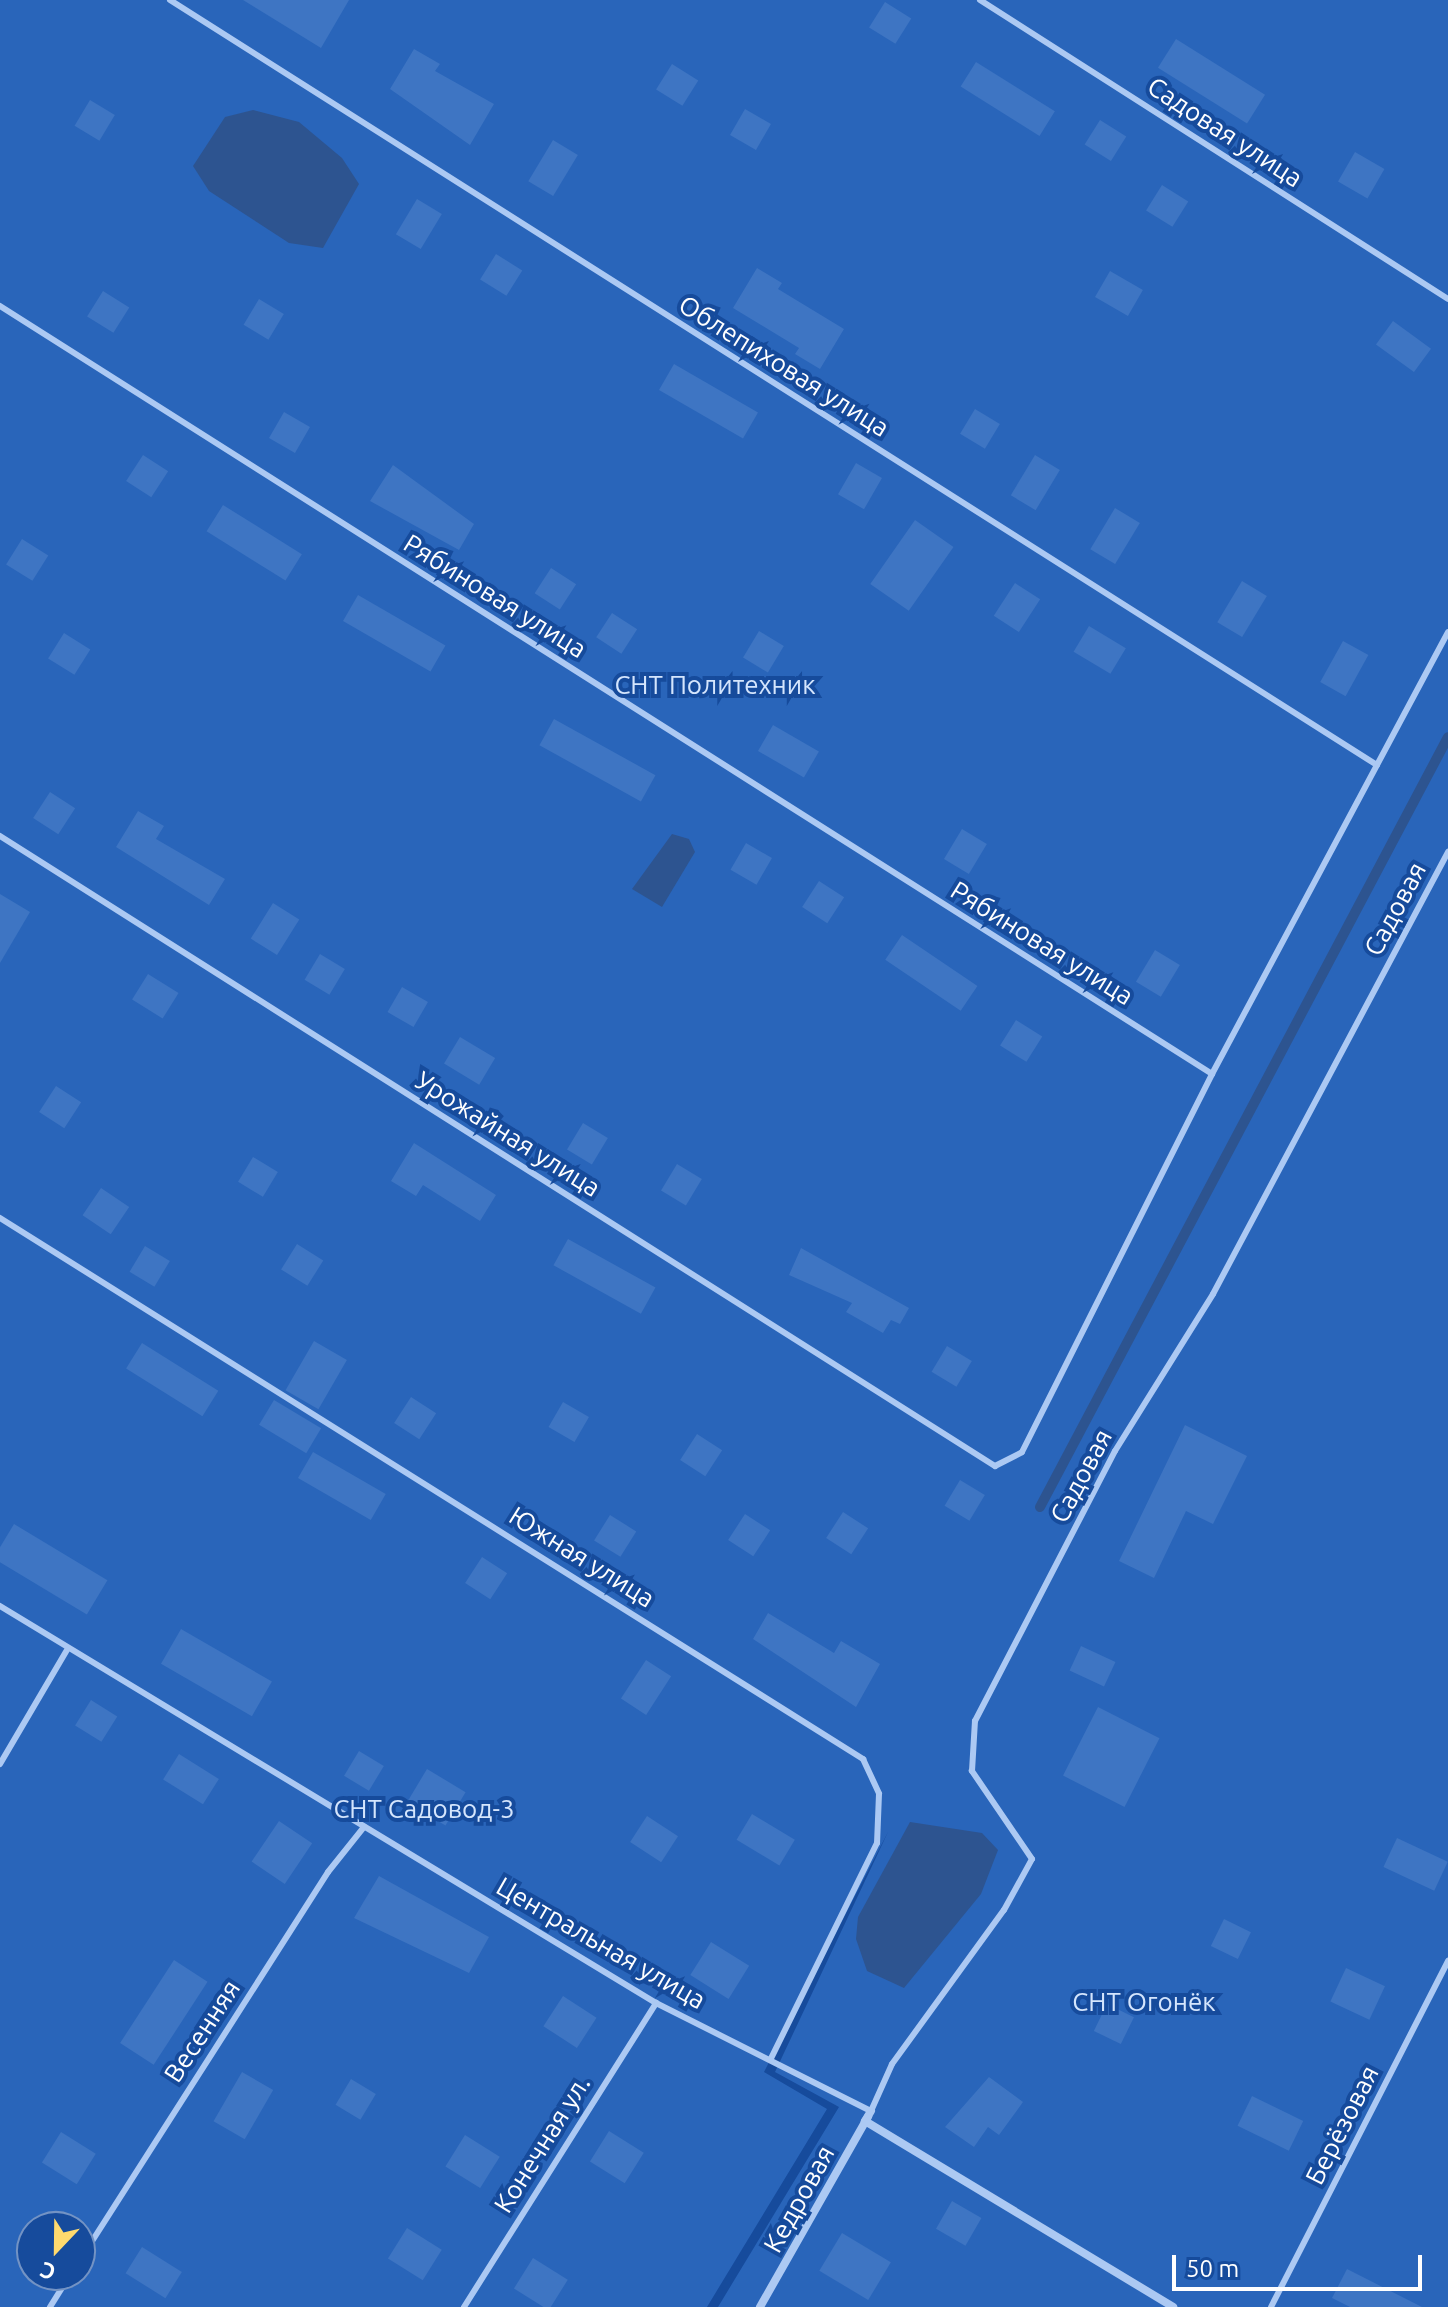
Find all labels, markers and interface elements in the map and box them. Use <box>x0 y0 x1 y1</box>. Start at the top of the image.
street label: Садовая улица <box>1142 70 1308 194</box>
street label: Облепиховая улица <box>673 289 895 443</box>
street label: Рябиновая улица <box>398 527 592 665</box>
park label: СНТ Политехник <box>614 669 816 701</box>
street label: Садовая <box>1357 857 1433 961</box>
street label: Рябиновая улица <box>945 874 1139 1012</box>
street label: Урожайная улица <box>410 1065 606 1203</box>
street label: Садовая <box>1043 1424 1119 1528</box>
street label: Южная улица <box>504 1500 660 1614</box>
park label: СНТ Садовод-3 <box>333 1793 515 1825</box>
street label: Центральная улица <box>491 1870 711 2016</box>
street label: Весенняя <box>157 1974 247 2088</box>
park label: СНТ Огонёк <box>1072 1986 1216 2018</box>
street label: Берёзовая <box>1299 2060 1385 2190</box>
street label: Конечная ул. <box>487 2070 597 2218</box>
street label: Кедровая <box>757 2140 841 2258</box>
north arrow <box>16 2211 96 2291</box>
scale bar <box>1176 2239 1426 2289</box>
text: 50 m <box>1186 2255 1239 2282</box>
text: С <box>36 2258 59 2286</box>

